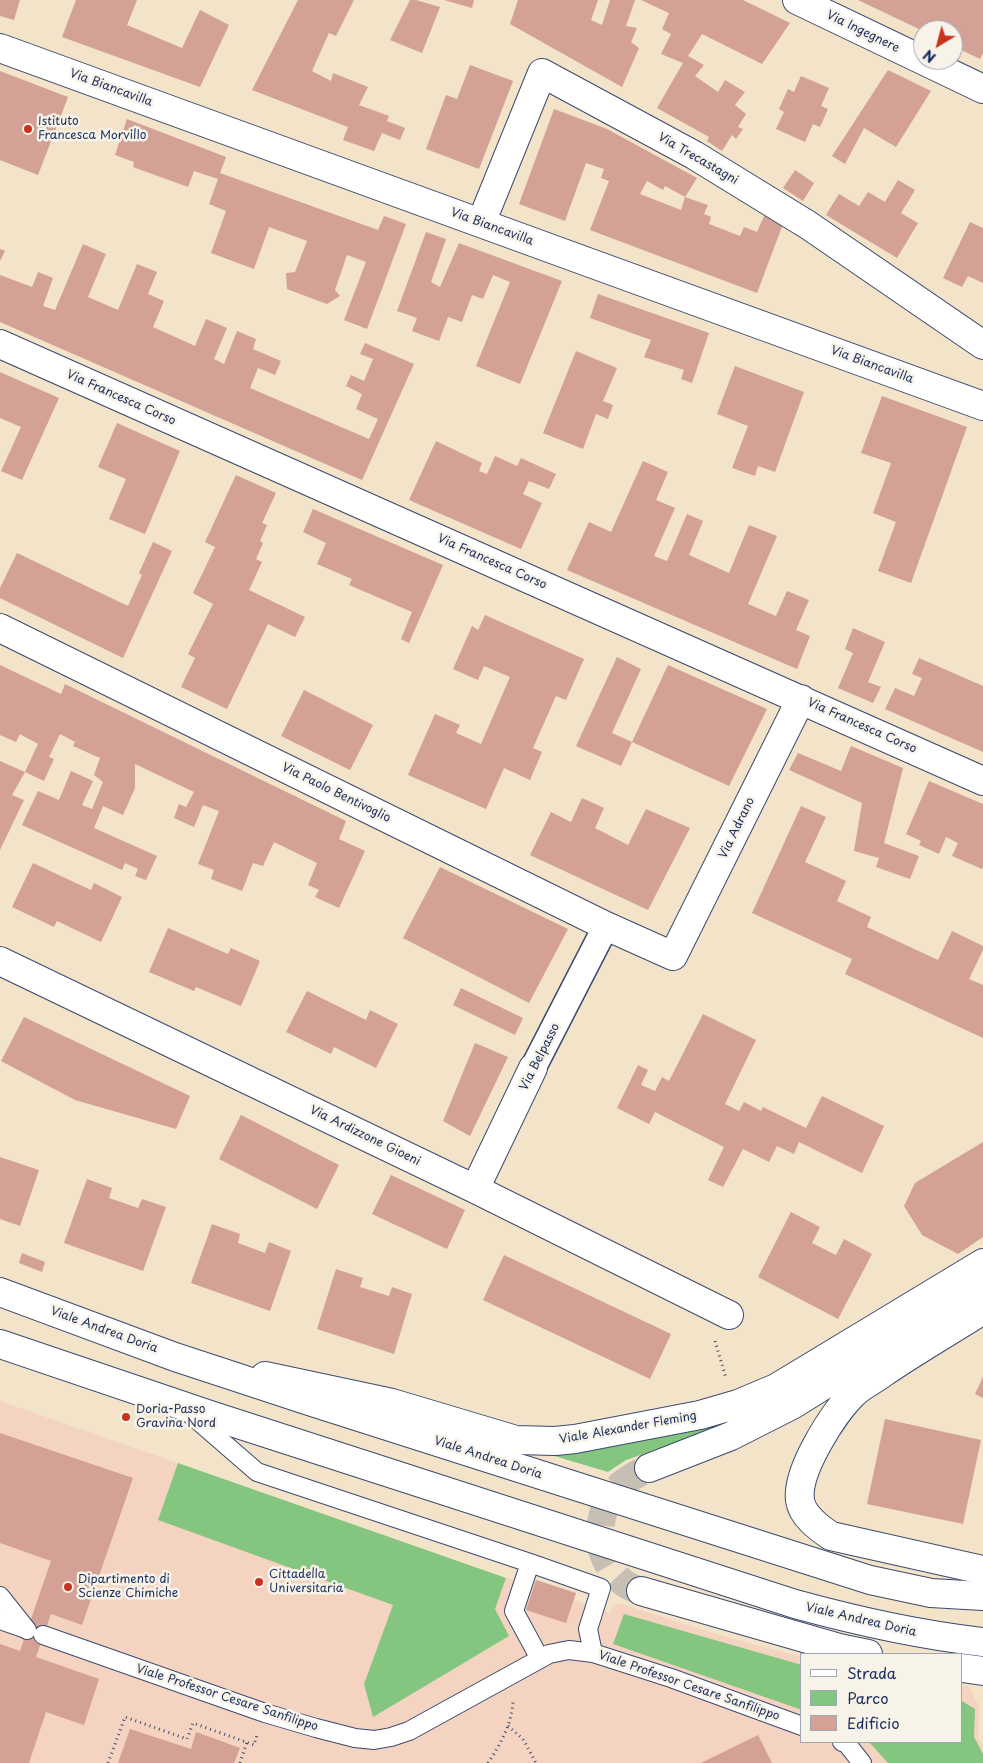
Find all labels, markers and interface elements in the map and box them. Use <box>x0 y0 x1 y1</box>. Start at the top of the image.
street label: Via Ingegnere <box>824 8 902 56</box>
north arrow <box>913 20 963 70</box>
text: N <box>919 45 940 68</box>
street label: Via Biancavilla <box>68 66 154 110</box>
place label: Istituto Francesca Morvillo <box>38 115 146 143</box>
marker: Istituto Francesca Morvillo <box>22 123 34 135</box>
street label: Via Trecastagni <box>655 130 741 188</box>
street label: Via Biancavilla <box>449 205 535 249</box>
street label: Via Biancavilla <box>829 343 915 387</box>
street label: Via Francesca Corso <box>64 367 178 429</box>
street label: Via Francesca Corso <box>435 531 549 593</box>
street label: Via Francesca Corso <box>805 695 919 757</box>
street label: Via Paolo Bentivoglio <box>279 760 393 826</box>
street label: Via Adrano <box>716 795 758 861</box>
street label: Via Belpasso <box>517 1021 563 1093</box>
street label: Via Ardizzone Gioeni <box>307 1103 423 1169</box>
street label: Viale Andrea Doria <box>48 1304 160 1356</box>
place label: Doria-Passo Gravina Nord <box>136 1403 216 1431</box>
street label: Viale Alexander Fleming <box>558 1409 698 1447</box>
marker: Doria-Passo Gravina Nord <box>120 1411 132 1423</box>
street label: Viale Andrea Doria <box>432 1434 544 1482</box>
place label: Cittadella Universitaria <box>269 1568 343 1596</box>
place label: Dipartimento di Scienze Chimiche <box>78 1573 178 1601</box>
marker: Cittadella Universitaria <box>253 1576 265 1588</box>
marker: Dipartimento di Scienze Chimiche <box>62 1581 74 1593</box>
street label: Viale Andrea Doria <box>804 1600 918 1640</box>
street label: Viale Professor Cesare Sanfilippo <box>596 1648 782 1724</box>
legend <box>800 1653 963 1743</box>
text: Strada <box>847 1661 896 1684</box>
street label: Viale Professor Cesare Sanfilippo <box>134 1662 320 1734</box>
text: Parco <box>847 1686 889 1709</box>
text: Edificio <box>847 1711 900 1734</box>

